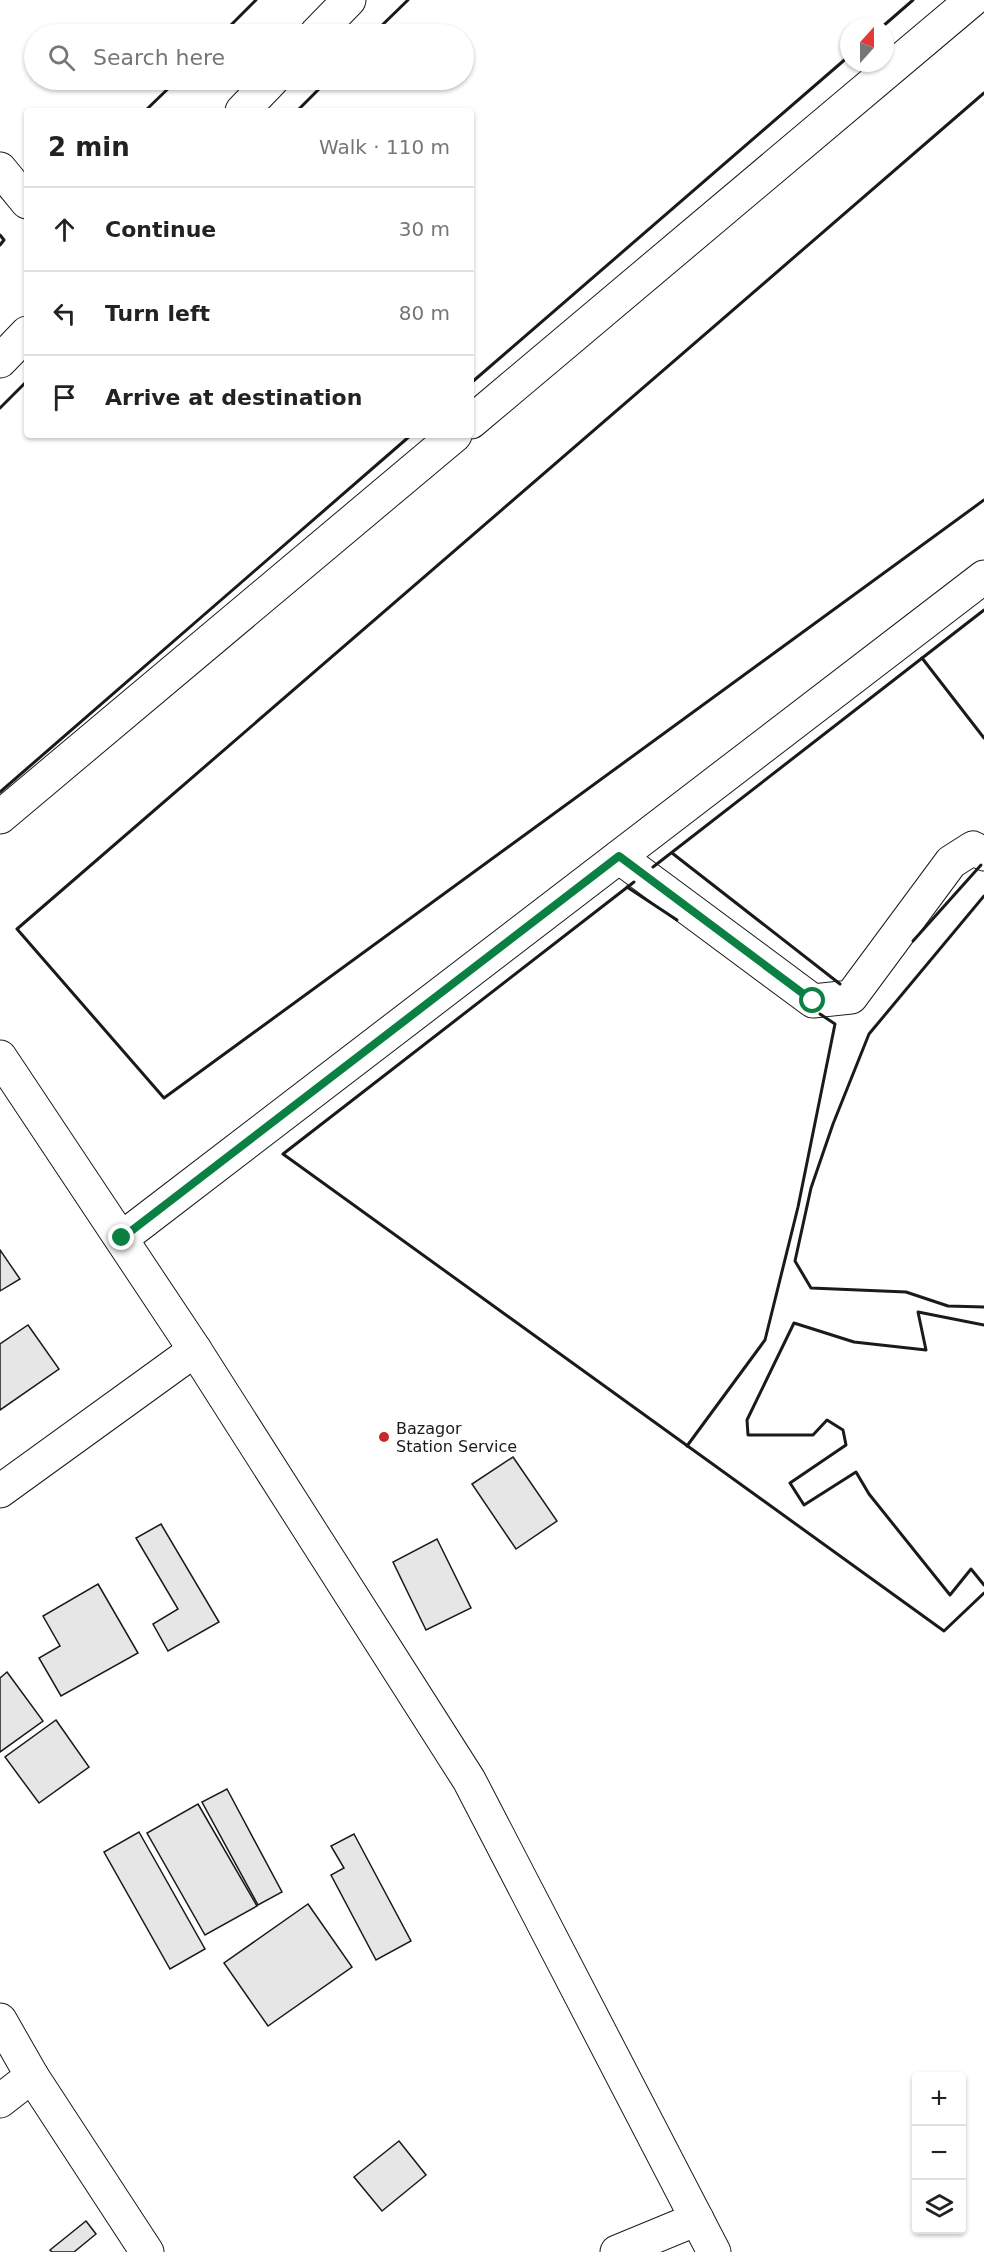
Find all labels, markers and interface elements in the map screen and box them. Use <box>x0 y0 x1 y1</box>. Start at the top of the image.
north arrow <box>840 18 894 72</box>
search box <box>24 24 474 90</box>
icon: search <box>45 41 78 74</box>
text: Search here <box>93 45 225 70</box>
text: 2 min <box>48 132 130 162</box>
text: Walk · 110 m <box>319 135 450 159</box>
icon: ahead <box>48 213 81 246</box>
text: Continue <box>105 217 216 242</box>
text: 30 m <box>399 217 450 241</box>
icon: left <box>48 297 81 330</box>
text: Turn left <box>105 301 210 326</box>
text: 80 m <box>399 301 450 325</box>
icon: arrive <box>48 381 81 414</box>
text: Arrive at destination <box>105 385 362 410</box>
route start <box>799 987 825 1013</box>
route end <box>108 1224 134 1250</box>
place label: Bazagor Station Service <box>396 1419 517 1456</box>
marker: Bazagor Station Service <box>377 1430 391 1444</box>
map controls <box>912 2072 966 2234</box>
button: + <box>912 2072 966 2126</box>
button: − <box>912 2126 966 2180</box>
button: layers <box>912 2180 966 2234</box>

